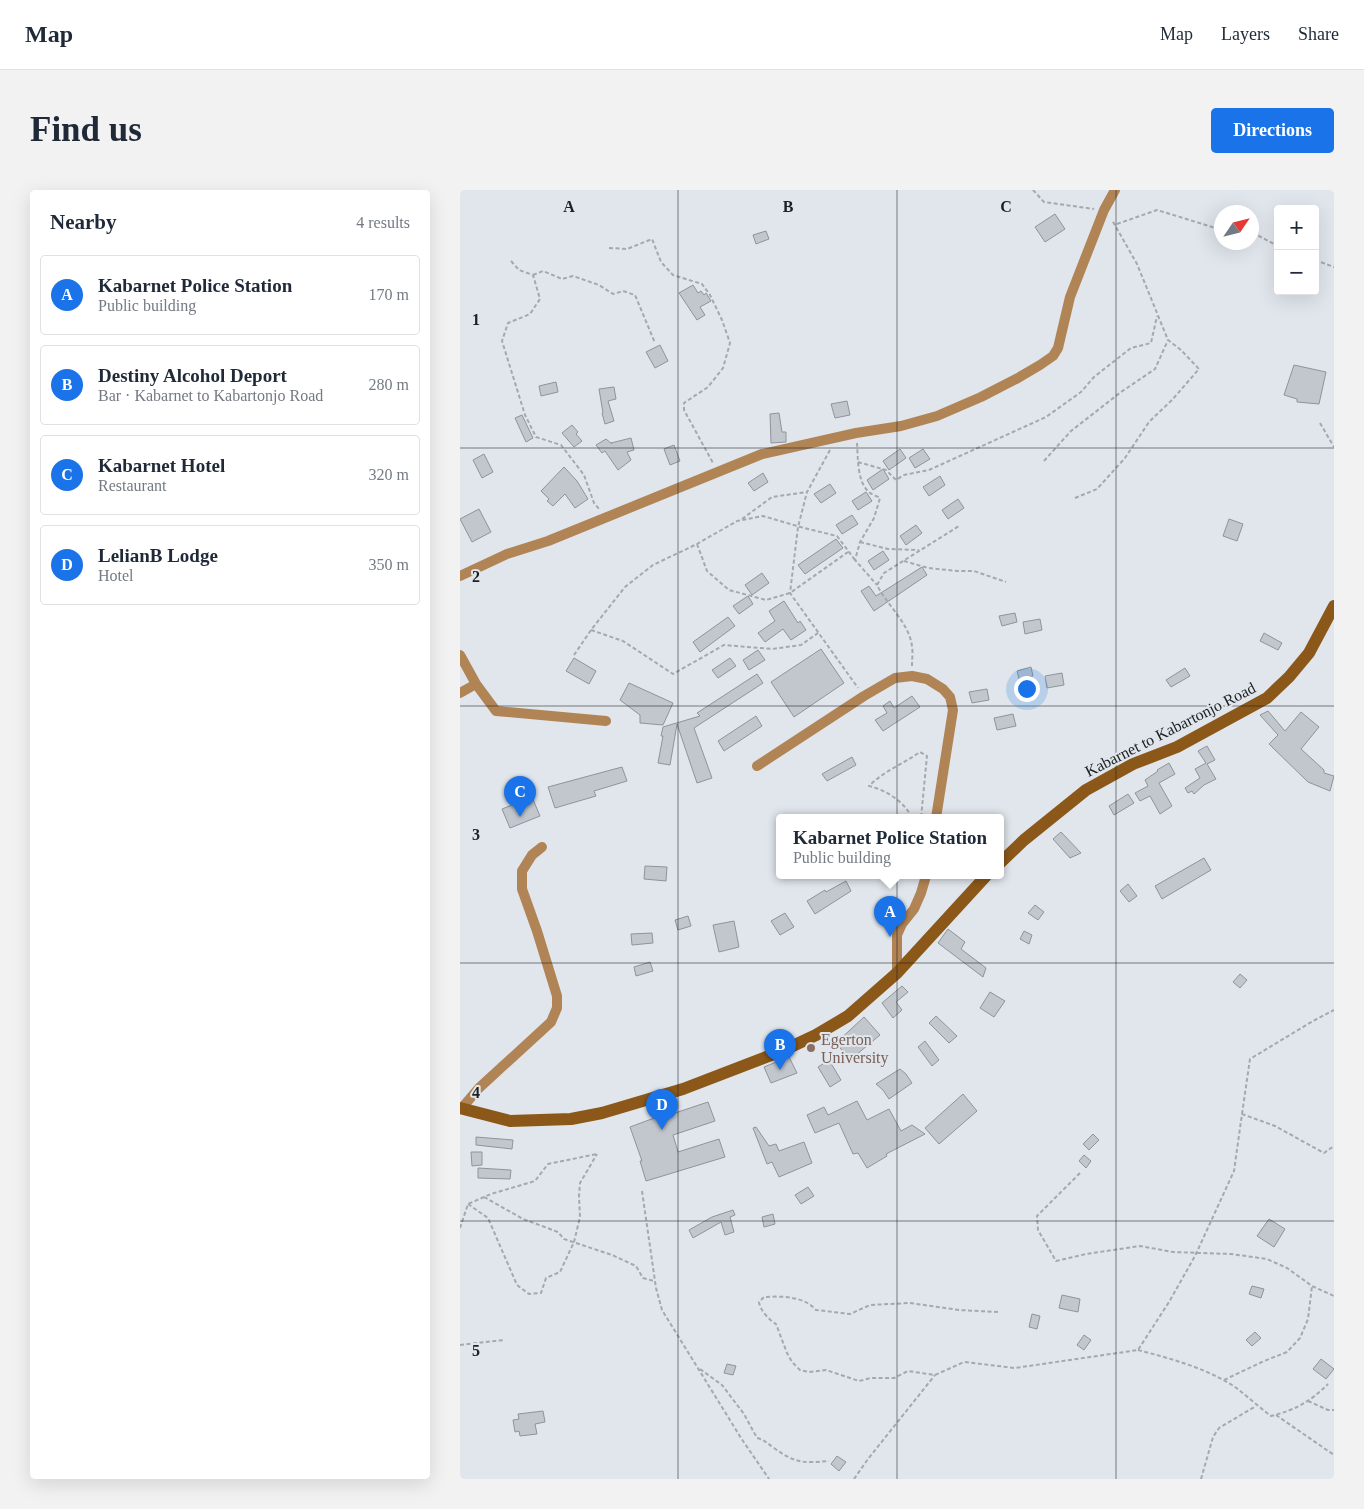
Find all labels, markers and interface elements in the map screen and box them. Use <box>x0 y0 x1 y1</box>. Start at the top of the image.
text: Map <box>25 21 73 47</box>
text: Map <box>1160 24 1193 44</box>
text: Layers <box>1221 24 1270 44</box>
text: Share <box>1298 24 1339 44</box>
button: Directions <box>1211 108 1334 153</box>
text: Find us <box>30 110 142 149</box>
text: A <box>563 198 575 215</box>
text: B <box>783 198 794 215</box>
text: C <box>1000 198 1012 215</box>
north arrow <box>1214 205 1259 250</box>
map controls <box>1274 205 1319 295</box>
button: + <box>1274 205 1319 250</box>
text: Nearby <box>50 210 117 234</box>
text: 4 results <box>356 214 410 231</box>
button: − <box>1274 250 1319 295</box>
text: Kabarnet Police Station <box>98 275 292 296</box>
text: A <box>61 286 73 303</box>
text: 170 m <box>369 286 409 303</box>
text: Public building <box>98 297 196 314</box>
text: 1 <box>472 311 480 328</box>
text: Destiny Alcohol Deport <box>98 365 287 386</box>
text: B <box>62 376 72 393</box>
text: 280 m <box>369 376 409 393</box>
text: Bar · Kabarnet to Kabartonjo Road <box>98 387 323 404</box>
text: Kabarnet Hotel <box>98 455 225 476</box>
text: C <box>61 466 73 483</box>
text: 320 m <box>369 466 409 483</box>
text: Restaurant <box>98 477 166 494</box>
text: LelianB Lodge <box>98 545 218 566</box>
text: D <box>61 556 73 573</box>
text: 350 m <box>369 556 409 573</box>
text: Hotel <box>98 567 134 584</box>
text: 2 <box>472 568 480 585</box>
your location <box>1014 676 1040 702</box>
street label: Kabarnet to Kabartonjo Road <box>1082 679 1259 781</box>
pin: C <box>504 776 536 817</box>
popup <box>776 814 1004 879</box>
text: 3 <box>472 826 480 843</box>
text: Kabarnet Police Station <box>793 827 987 848</box>
text: Public building <box>793 849 891 866</box>
pin: A <box>874 896 906 937</box>
pin: B <box>764 1029 796 1070</box>
place label: Egerton University <box>821 1031 889 1067</box>
marker: Egerton University <box>805 1042 817 1054</box>
text: 4 <box>472 1084 480 1101</box>
pin: D <box>646 1089 678 1130</box>
text: 5 <box>472 1342 480 1359</box>

